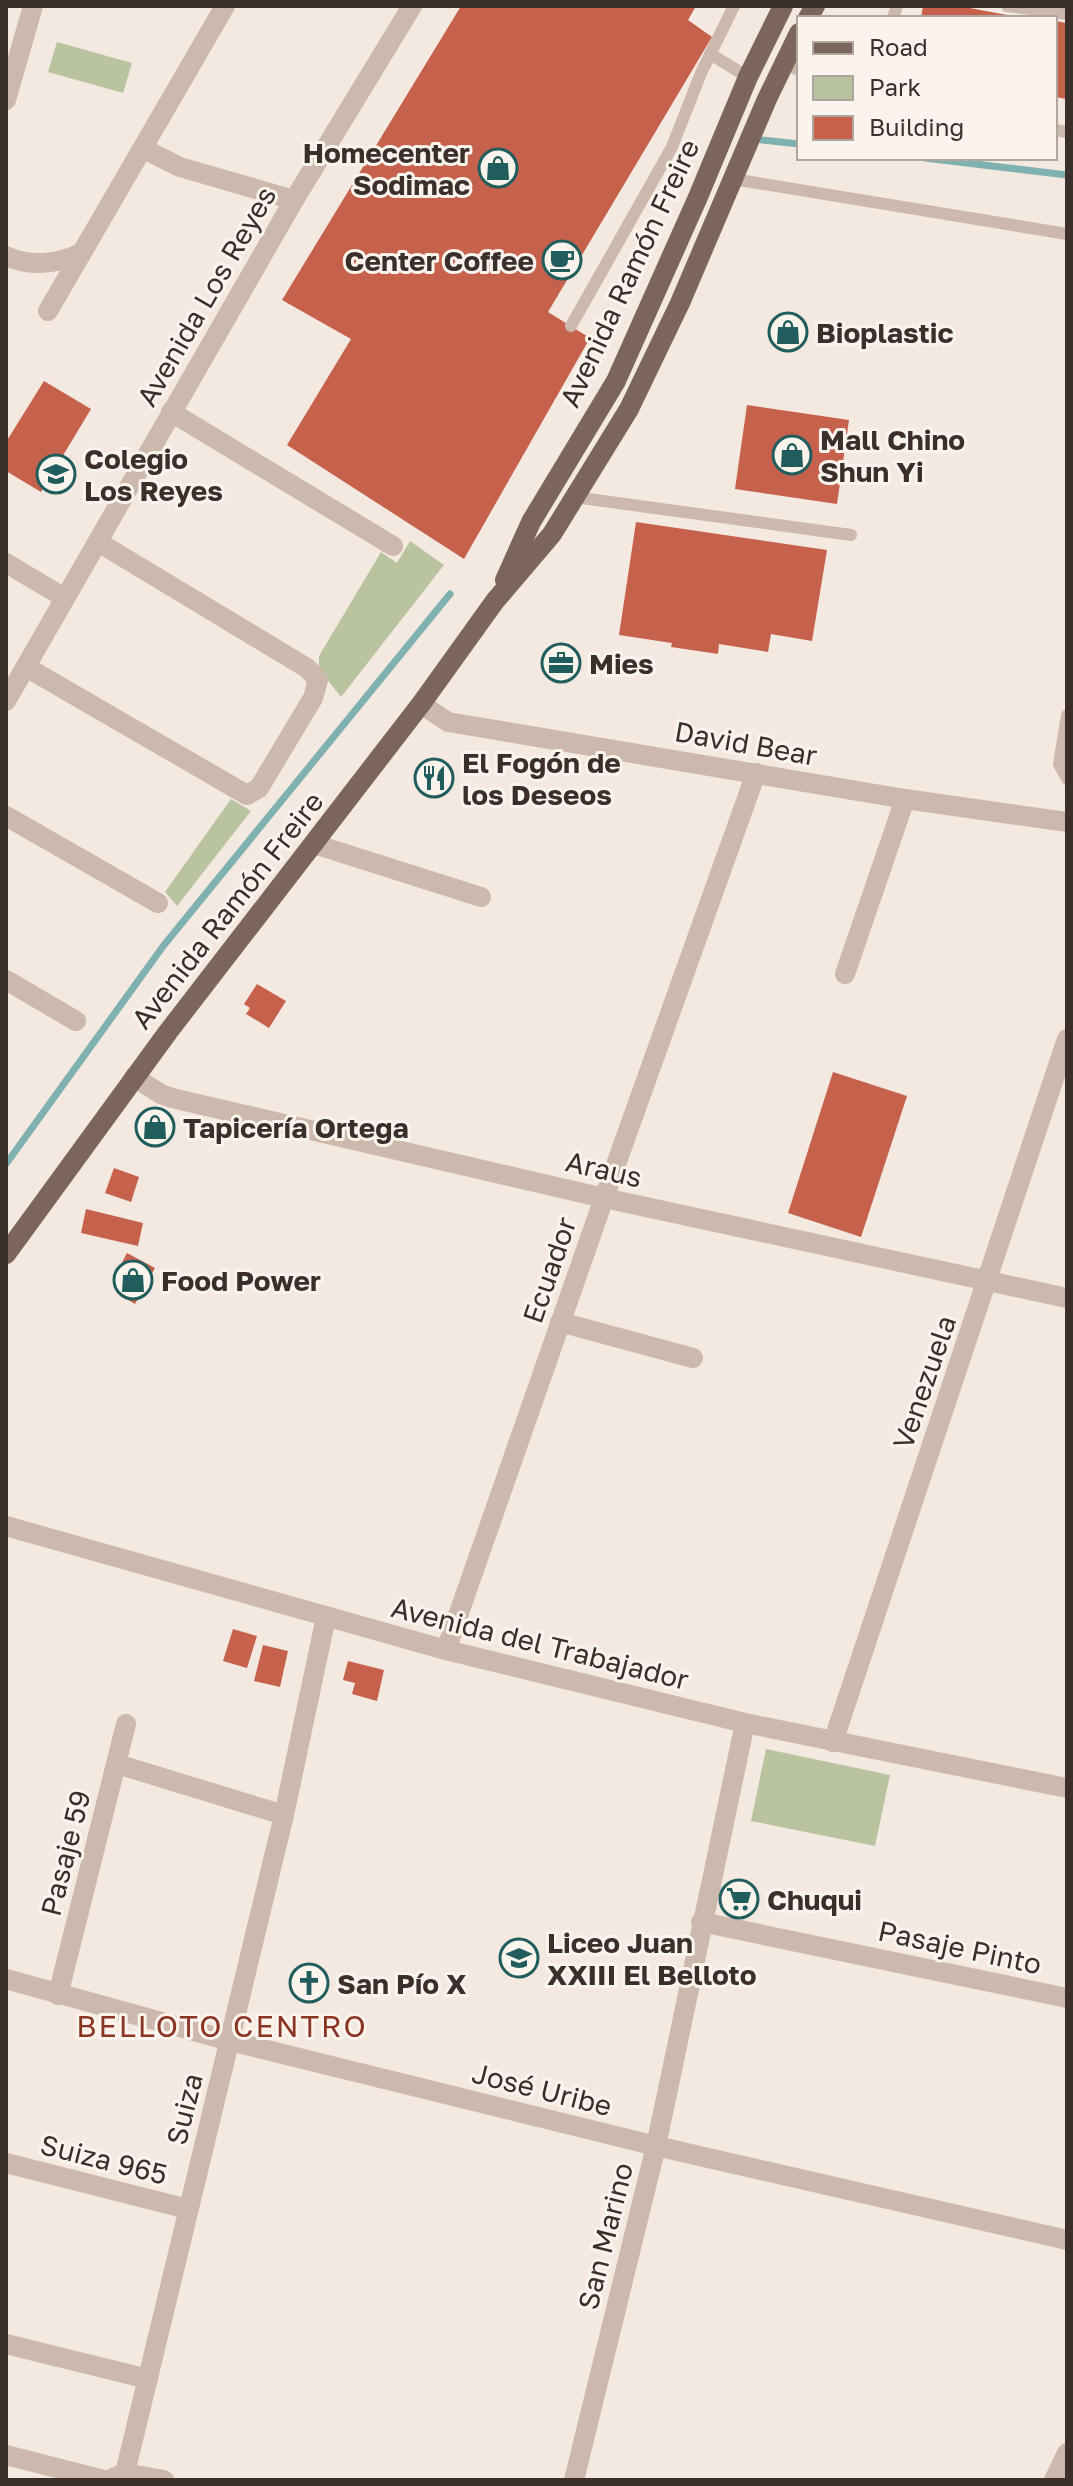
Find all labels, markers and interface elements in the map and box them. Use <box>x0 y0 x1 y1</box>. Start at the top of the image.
legend <box>797 16 1057 160</box>
text: Road <box>869 32 928 61</box>
text: Park <box>869 72 921 101</box>
text: Building <box>869 112 964 141</box>
street label: Avenida Ramón Freire <box>552 134 706 412</box>
place label: Homecenter Sodimac <box>303 136 470 201</box>
shop icon: Homecenter Sodimac <box>477 147 519 189</box>
street label: Avenida Los Reyes <box>130 180 282 412</box>
cafe icon: Center Coffee <box>541 239 583 281</box>
place label: Center Coffee <box>345 244 534 277</box>
shop icon: Bioplastic <box>767 311 809 353</box>
place label: Bioplastic <box>816 316 954 349</box>
place label: Mall Chino Shun Yi <box>820 423 965 488</box>
shop icon: Mall Chino Shun Yi <box>771 434 813 476</box>
place label: Colegio Los Reyes <box>84 442 223 507</box>
school or university icon: Colegio Los Reyes <box>35 453 77 495</box>
office icon: Mies <box>540 642 582 684</box>
place label: Mies <box>589 647 654 680</box>
street label: David Bear <box>672 714 820 772</box>
place label: El Fogón de los Deseos <box>462 746 621 811</box>
restaurant icon: El Fogón de los Deseos <box>413 757 455 799</box>
street label: Avenida Ramón Freire <box>124 785 330 1035</box>
shop icon: Tapicería Ortega <box>134 1106 176 1148</box>
place label: Tapicería Ortega <box>183 1111 409 1144</box>
street label: Araus <box>563 1144 645 1194</box>
street label: Ecuador <box>516 1213 582 1327</box>
shop icon: Food Power <box>112 1259 154 1301</box>
place label: Food Power <box>161 1264 321 1297</box>
street label: Venezuela <box>886 1311 962 1453</box>
street label: Avenida del Trabajador <box>388 1590 692 1696</box>
street label: Pasaje 59 <box>33 1787 97 1919</box>
supermarket icon: Chuqui <box>718 1878 760 1920</box>
place label: Chuqui <box>767 1883 862 1916</box>
street label: Pasaje Pinto <box>875 1914 1045 1980</box>
place label: Liceo Juan XXIII El Belloto <box>547 1926 757 1991</box>
school or university icon: Liceo Juan XXIII El Belloto <box>498 1937 540 1979</box>
church icon: San Pío X <box>288 1962 330 2004</box>
place label: San Pío X <box>337 1967 466 2000</box>
district label: BELLOTO CENTRO <box>76 2008 368 2044</box>
street label: José Uribe <box>469 2056 615 2122</box>
street label: Suiza <box>159 2070 209 2148</box>
street label: Suiza 965 <box>37 2127 171 2191</box>
street label: San Marino <box>571 2159 639 2313</box>

